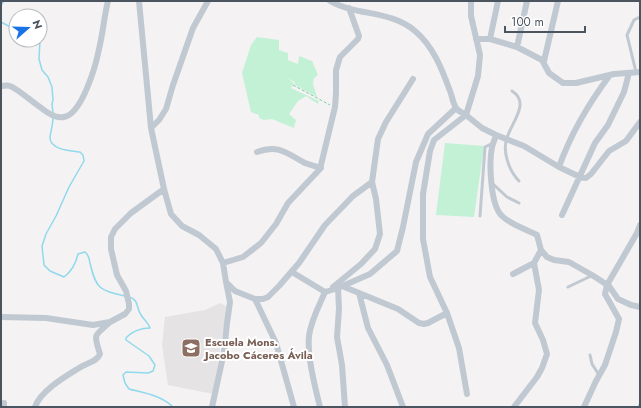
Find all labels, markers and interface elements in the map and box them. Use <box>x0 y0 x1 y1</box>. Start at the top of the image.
north arrow <box>8 8 48 48</box>
scale bar <box>505 8 585 34</box>
text: 100 m <box>511 13 544 31</box>
text: N <box>28 18 46 31</box>
place label: Escuela Mons. Jacobo Cáceres Ávila <box>203 334 313 363</box>
school or university icon: Escuela Mons. Jacobo Cáceres Ávila <box>180 337 202 359</box>

